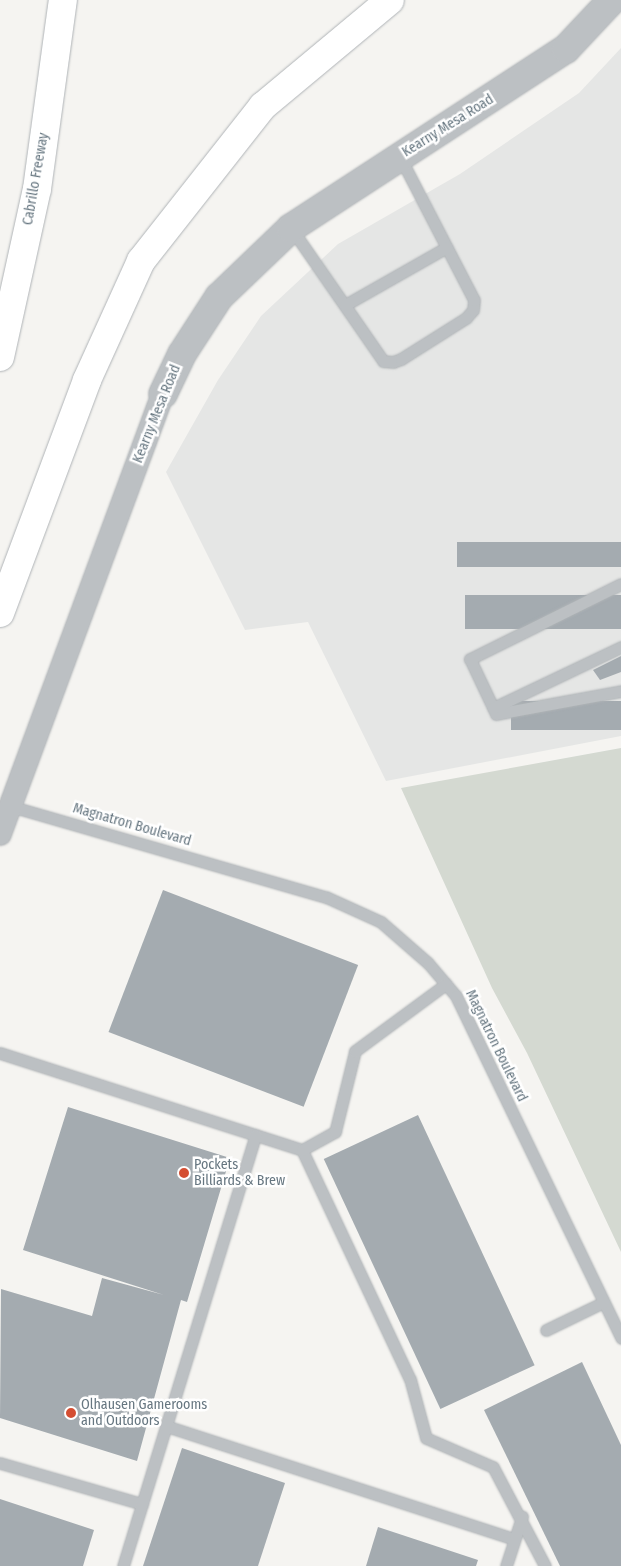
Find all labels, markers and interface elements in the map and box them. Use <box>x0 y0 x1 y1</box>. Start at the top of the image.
street label: Kearny Mesa Road <box>399 91 497 161</box>
street label: Cabrillo Freeway <box>20 131 52 227</box>
street label: Kearny Mesa Road <box>130 362 184 466</box>
street label: Magnatron Boulevard <box>71 800 193 850</box>
street label: Magnatron Boulevard <box>462 987 530 1105</box>
place label: Pockets Billiards & Brew <box>194 1157 285 1190</box>
marker: Pockets Billiards & Brew <box>178 1167 190 1179</box>
place label: Olhausen Gamerooms and Outdoors <box>81 1397 207 1430</box>
marker: Olhausen Gamerooms and Outdoors <box>65 1407 77 1419</box>

